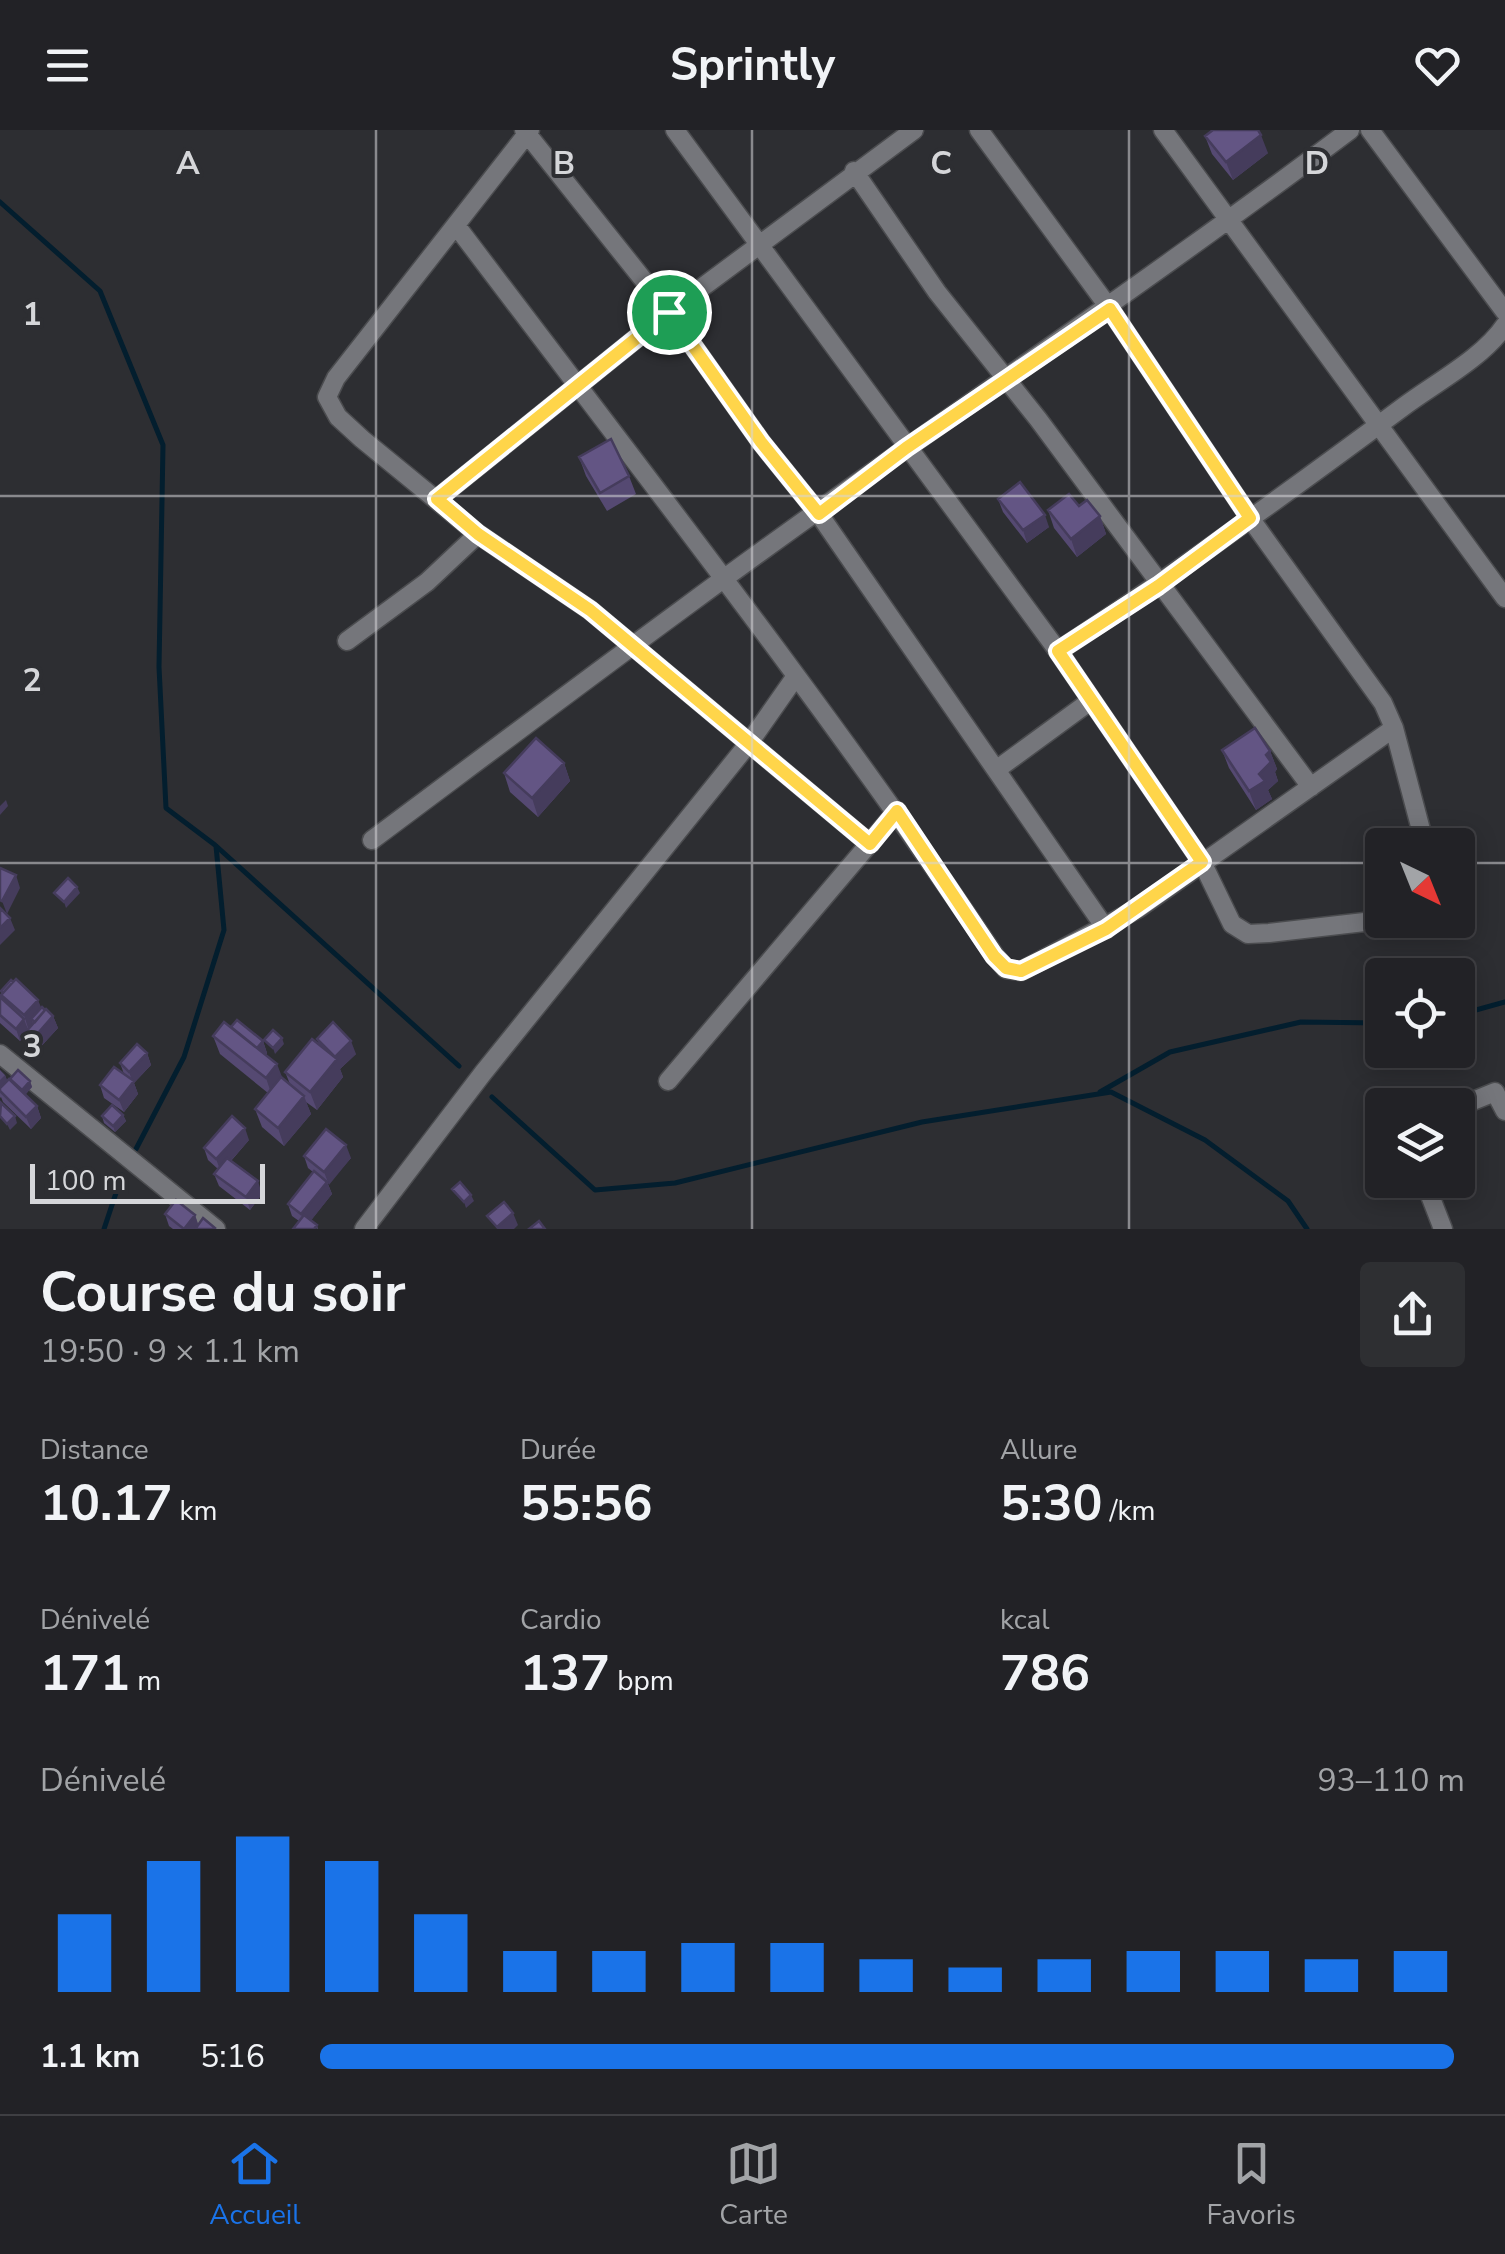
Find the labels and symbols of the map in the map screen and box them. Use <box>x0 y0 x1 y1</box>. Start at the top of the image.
text: A <box>176 142 200 185</box>
text: B <box>553 142 575 185</box>
text: C <box>930 142 952 185</box>
text: D <box>1305 142 1329 185</box>
pin <box>627 270 712 355</box>
text: 1 <box>22 293 42 336</box>
text: 2 <box>22 659 42 702</box>
north arrow <box>1365 828 1475 938</box>
text: 3 <box>22 1025 42 1068</box>
scale bar <box>30 1159 265 1204</box>

